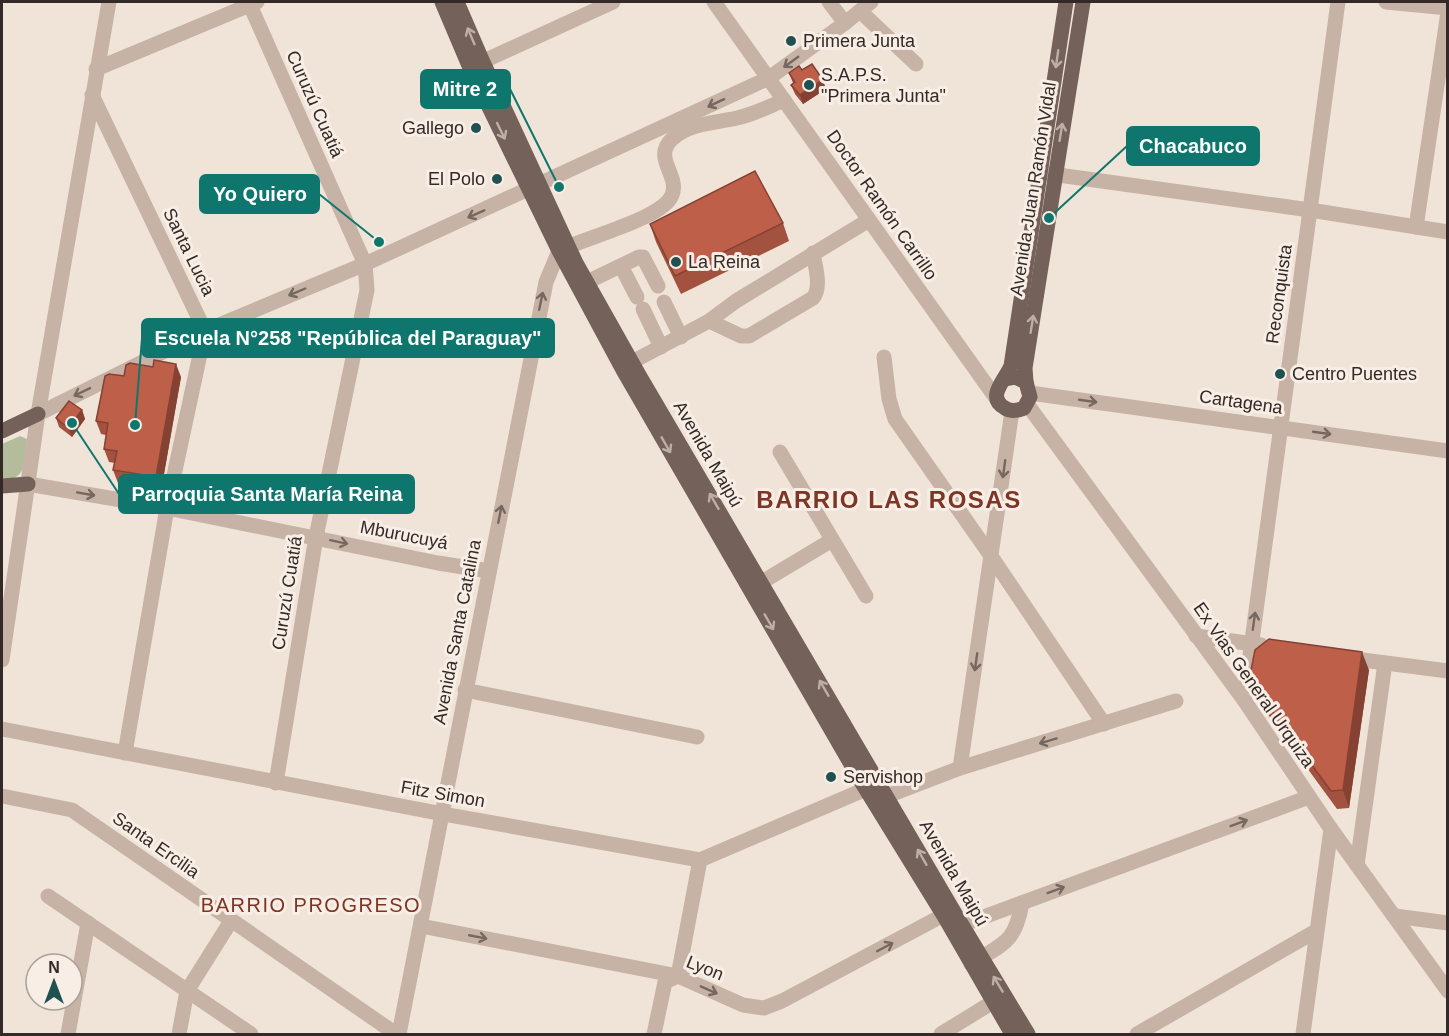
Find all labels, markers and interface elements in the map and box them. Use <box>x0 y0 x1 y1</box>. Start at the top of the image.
one-way arrow <box>465 28 477 46</box>
place label: Primera Junta <box>803 31 916 51</box>
marker: Primera Junta <box>784 34 798 48</box>
street label: Curuzú Cuatiá <box>282 47 348 162</box>
one-way arrow <box>1051 49 1062 69</box>
one-way arrow <box>784 56 800 68</box>
place label: S.A.P.S. "Primera Junta" <box>821 65 946 106</box>
callout: Mitre 2 <box>421 70 510 108</box>
text: Mitre 2 <box>433 78 497 100</box>
marker: S.A.P.S. "Primera Junta" <box>802 78 816 92</box>
street label: Avenida Juan Ramón Vidal <box>1006 81 1060 297</box>
one-way arrow <box>707 98 725 110</box>
place label: Gallego <box>402 118 464 138</box>
marker: Gallego <box>469 121 483 135</box>
one-way arrow <box>495 122 507 140</box>
one-way arrow <box>1056 122 1067 142</box>
street label: Doctor Ramón Carrillo <box>823 126 941 284</box>
callout: Chacabuco <box>1127 127 1259 165</box>
text: Chacabuco <box>1139 135 1247 157</box>
place label: El Polo <box>428 169 485 189</box>
marker: El Polo <box>490 172 504 186</box>
callout: Yo Quiero <box>200 175 319 213</box>
text: Yo Quiero <box>213 183 307 205</box>
street label: Santa Lucia <box>159 205 219 300</box>
one-way arrow <box>467 209 485 220</box>
street label: Reconquista <box>1262 242 1296 345</box>
place label: La Reina <box>688 252 761 272</box>
marker: La Reina <box>669 255 683 269</box>
one-way arrow <box>288 287 307 298</box>
one-way arrow <box>535 292 547 311</box>
one-way arrow <box>1026 315 1037 335</box>
callout: Escuela N°258 "República del Paraguay" <box>142 319 554 357</box>
text: Escuela N°258 "República del Paraguay" <box>154 327 542 349</box>
place label: Centro Puentes <box>1292 364 1417 384</box>
marker: Centro Puentes <box>1273 367 1287 381</box>
street label: Cartagena <box>1198 386 1285 418</box>
one-way arrow <box>74 387 92 398</box>
one-way arrow <box>1077 395 1097 406</box>
street label: Avenida Maipú <box>670 398 746 510</box>
one-way arrow <box>1312 428 1332 439</box>
one-way arrow <box>660 436 672 453</box>
one-way arrow <box>998 459 1009 479</box>
callout: Parroquia Santa María Reina <box>119 475 414 513</box>
text: Parroquia Santa María Reina <box>131 483 403 505</box>
district label: BARRIO LAS ROSAS <box>756 486 1022 513</box>
one-way arrow <box>75 489 95 500</box>
one-way arrow <box>707 493 719 510</box>
one-way arrow <box>495 504 506 524</box>
street label: Mburucuyá <box>358 517 451 553</box>
street label: Curuzú Cuatiá <box>268 534 306 651</box>
one-way arrow <box>329 537 348 548</box>
street label: Avenida Santa Catalina <box>429 537 485 726</box>
street label: Ex Vias General Urquiza <box>1189 599 1319 772</box>
one-way arrow <box>1248 612 1259 631</box>
one-way arrow <box>763 613 775 630</box>
one-way arrow <box>970 652 981 672</box>
one-way arrow <box>817 680 829 697</box>
one-way arrow <box>1039 736 1058 747</box>
place label: Servishop <box>843 767 923 787</box>
marker: Servishop <box>824 770 838 784</box>
street label: Fitz Simon <box>399 777 487 811</box>
street label: Santa Ercilia <box>109 808 204 883</box>
one-way arrow <box>1229 816 1248 827</box>
street label: Avenida Maipú <box>916 817 992 929</box>
one-way arrow <box>916 849 928 866</box>
one-way arrow <box>1047 884 1065 895</box>
district label: BARRIO PROGRESO <box>201 894 421 916</box>
one-way arrow <box>468 932 488 943</box>
one-way arrow <box>876 941 894 952</box>
north arrow <box>24 952 84 1012</box>
street label: Lyon <box>683 952 727 984</box>
text: N <box>48 959 60 976</box>
one-way arrow <box>992 976 1004 993</box>
one-way arrow <box>699 984 717 996</box>

